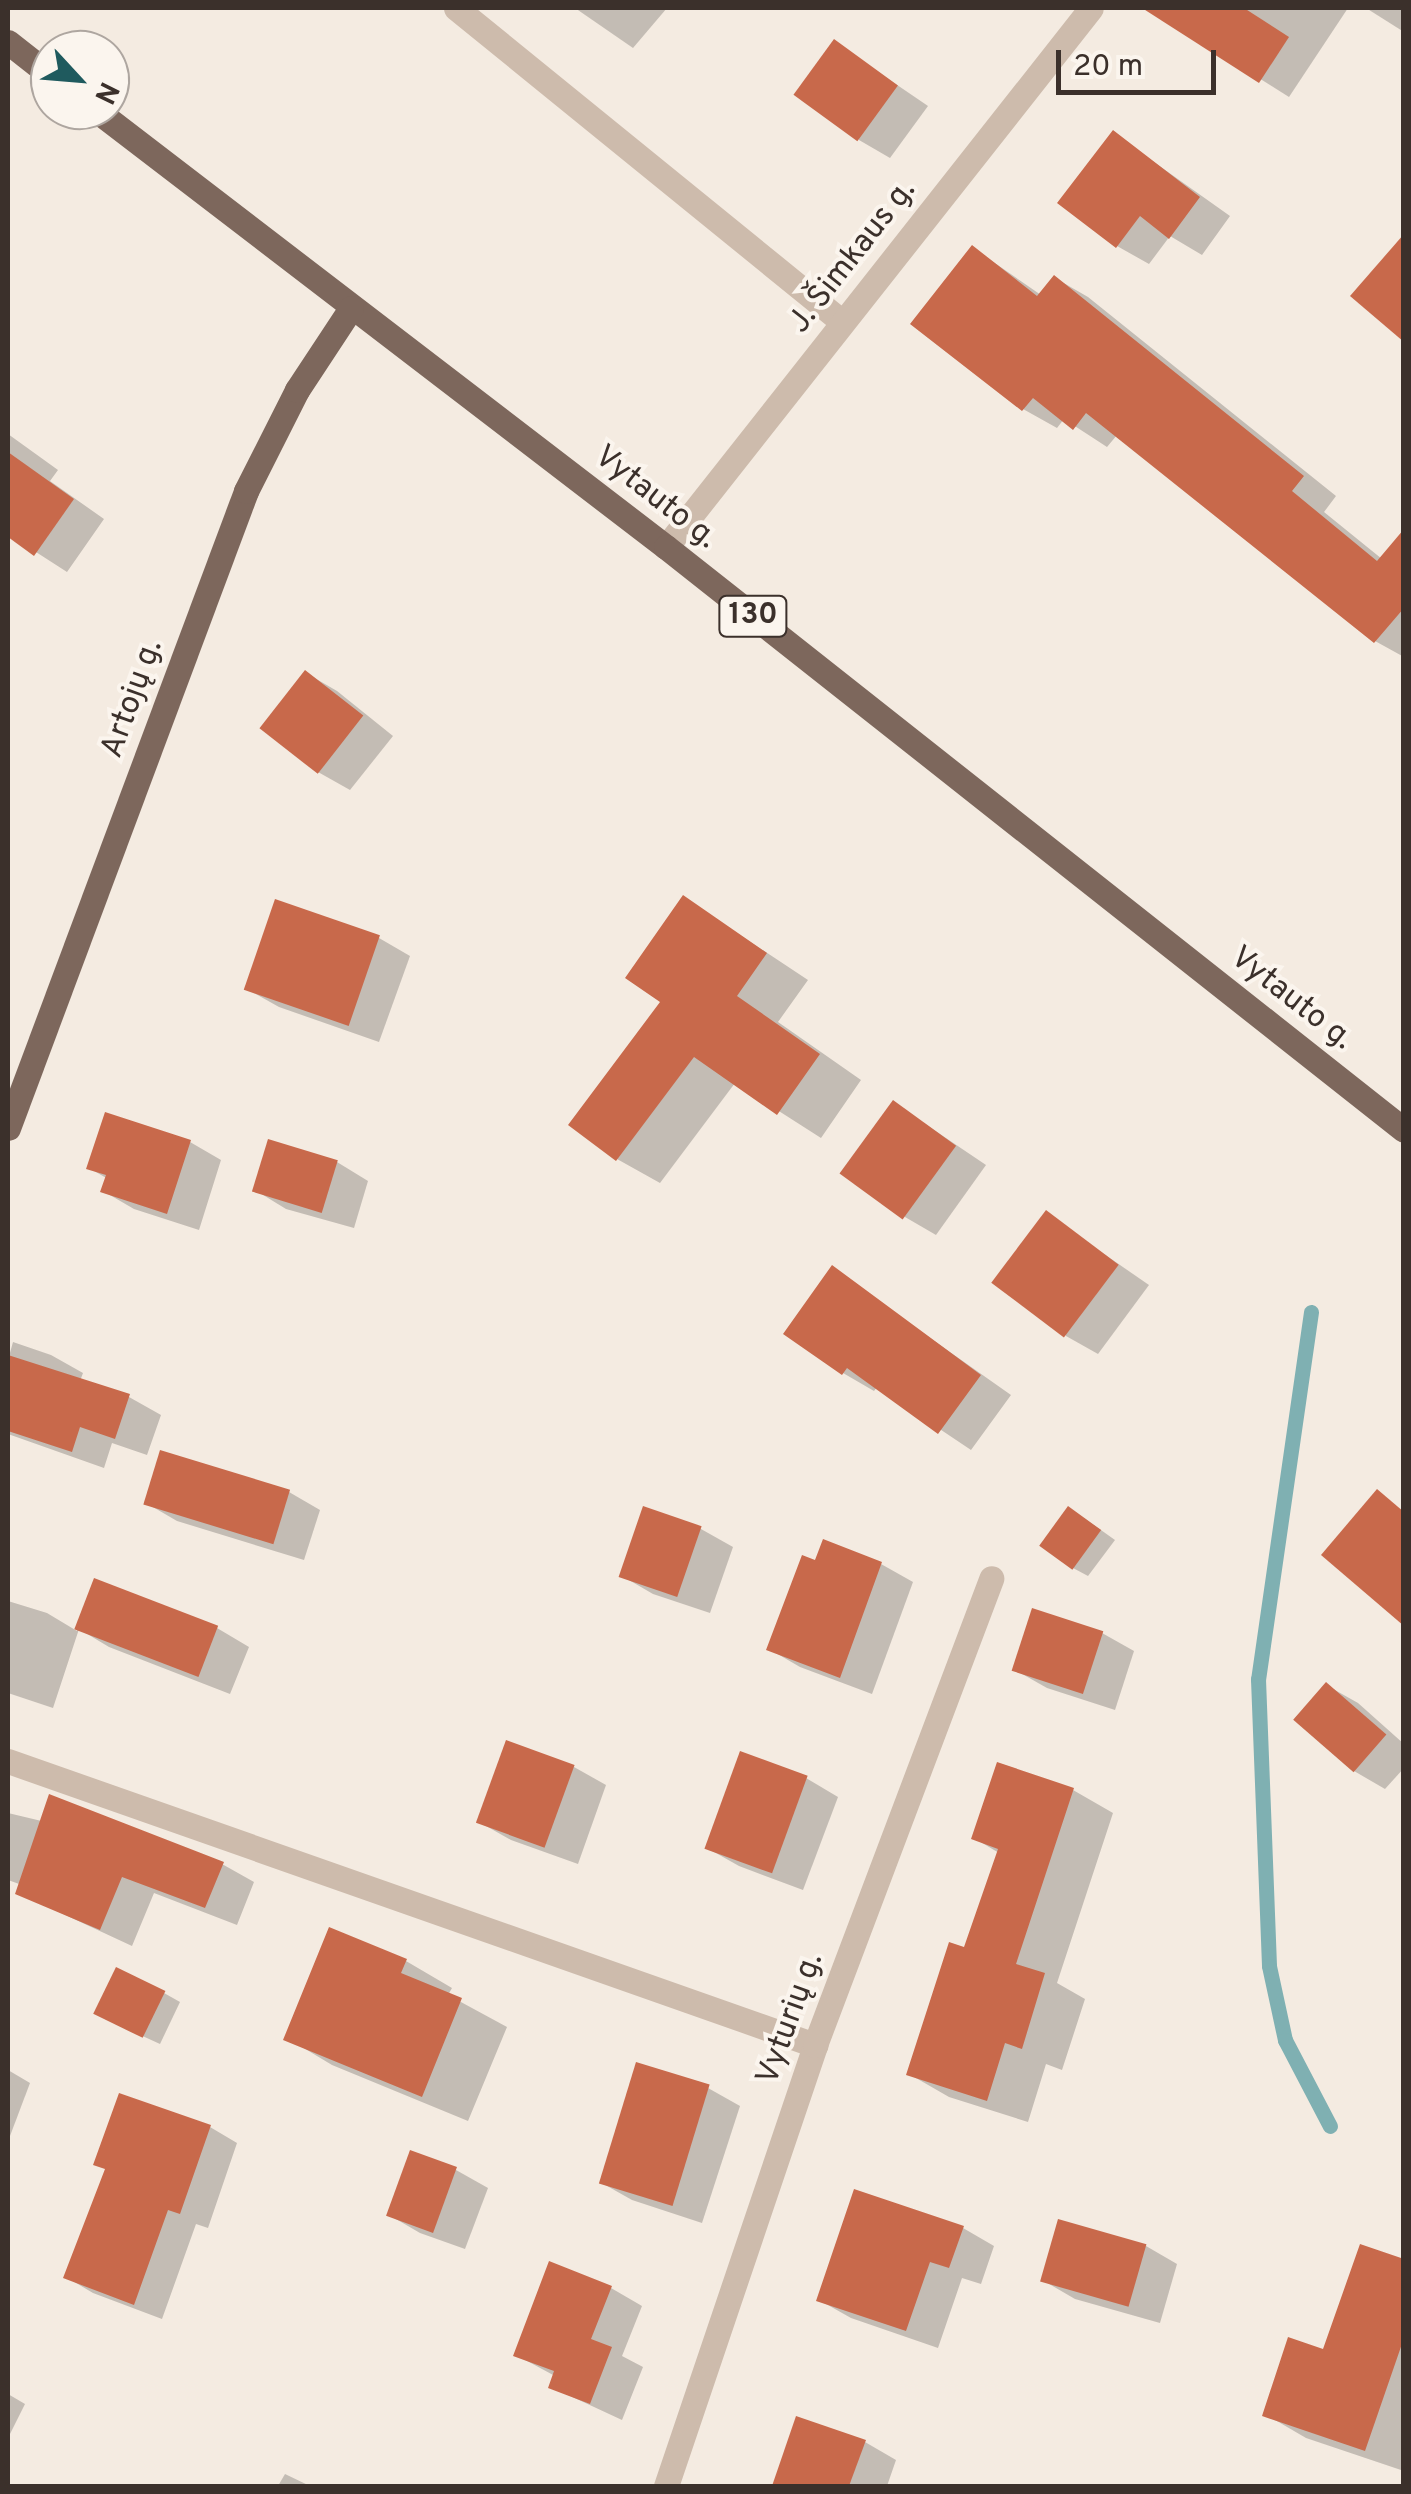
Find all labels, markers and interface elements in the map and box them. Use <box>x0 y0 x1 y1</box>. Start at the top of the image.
north arrow <box>30 30 130 130</box>
scale bar <box>1061 30 1221 92</box>
text: 20 m <box>1073 49 1143 86</box>
text: N <box>85 75 126 109</box>
street label: J. Šimkaus g. <box>781 173 925 341</box>
street label: Vytauto g. <box>586 438 724 558</box>
road number: 130 <box>718 591 788 641</box>
street label: Artojų g. <box>94 635 172 763</box>
street label: Vytauto g. <box>1222 939 1360 1059</box>
street label: Vyturių g. <box>749 1948 833 2090</box>

